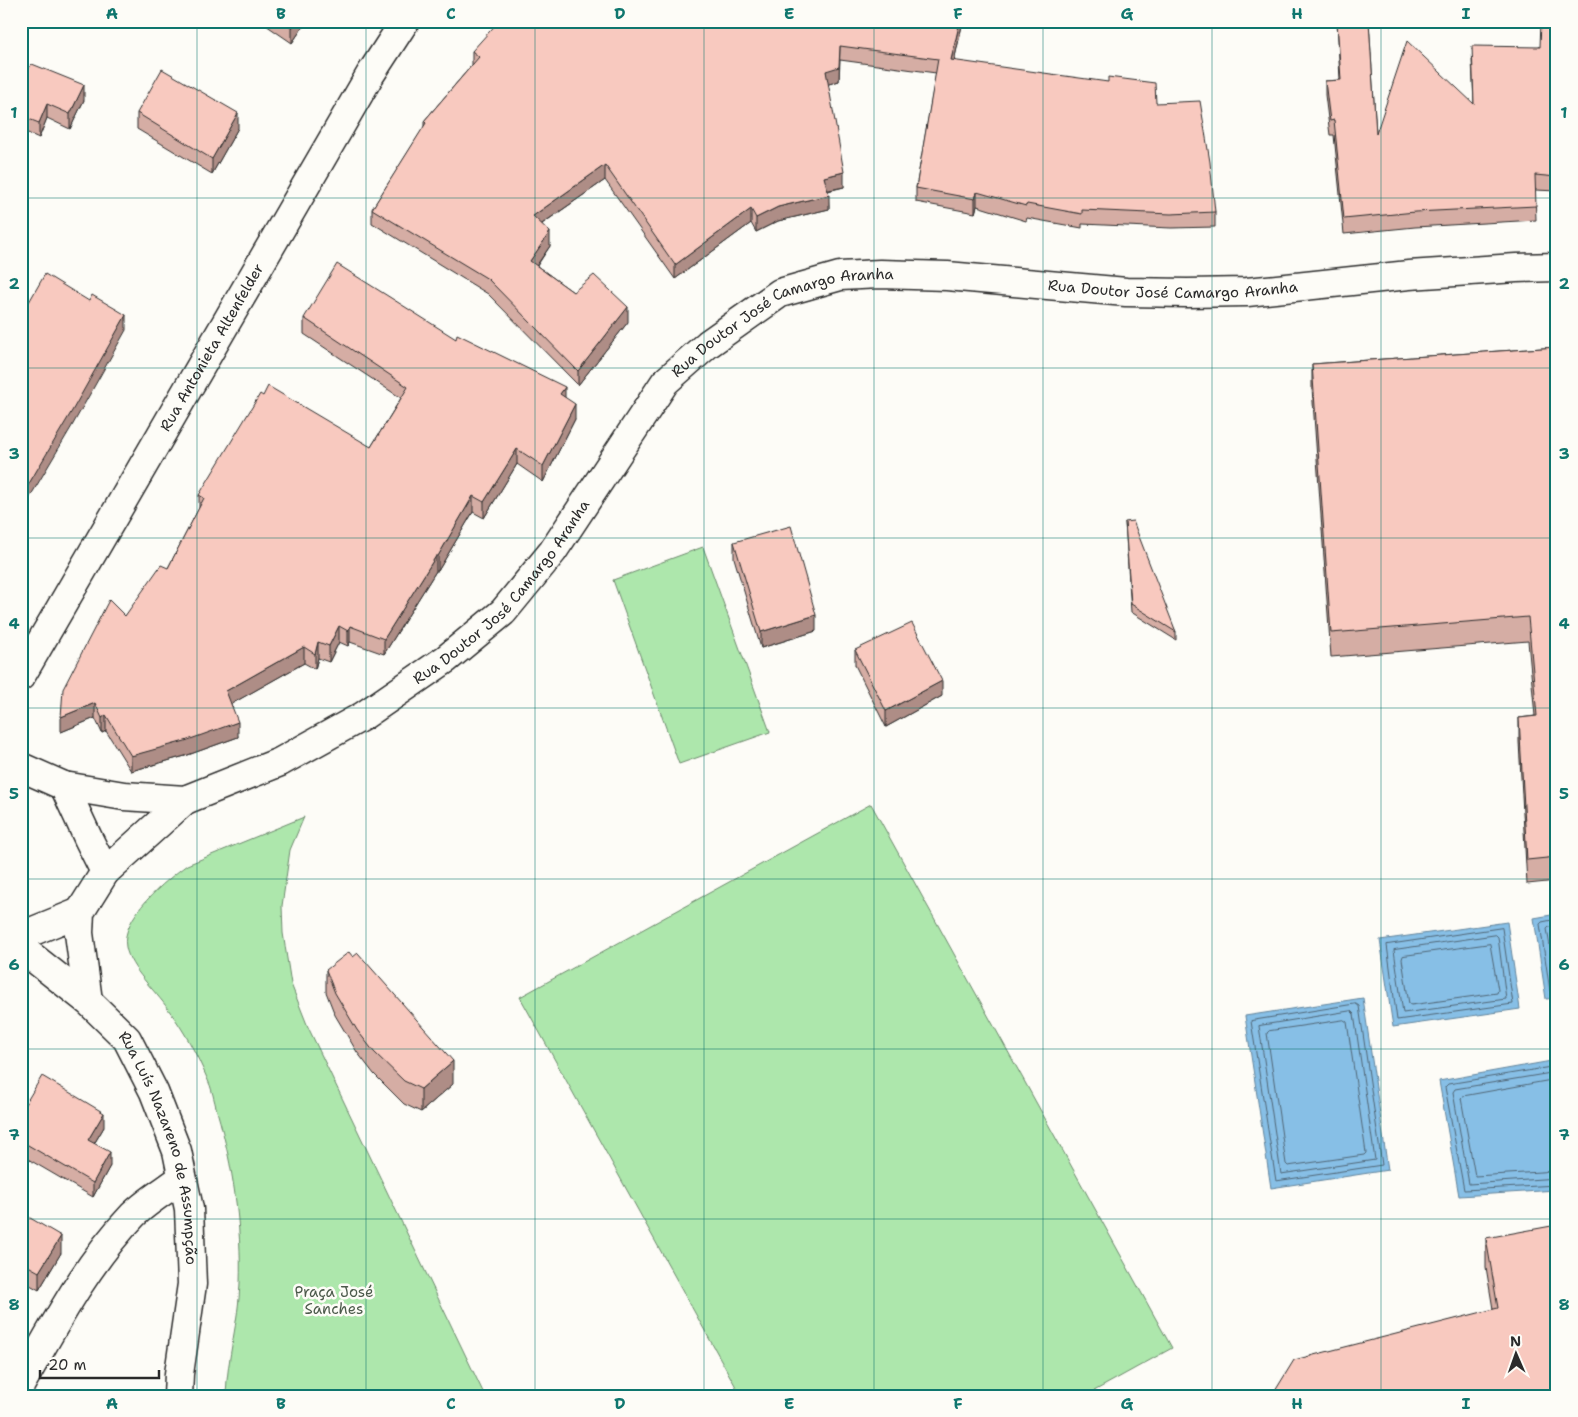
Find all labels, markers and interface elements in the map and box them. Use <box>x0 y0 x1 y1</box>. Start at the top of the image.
text: A <box>106 3 118 24</box>
text: B <box>276 3 286 24</box>
text: C <box>446 3 456 24</box>
text: D <box>614 3 626 24</box>
text: E <box>784 3 794 24</box>
text: F <box>953 3 963 24</box>
text: G <box>1121 3 1134 24</box>
text: H <box>1291 3 1303 24</box>
text: I <box>1462 3 1471 24</box>
text: 1 <box>10 102 18 123</box>
text: 1 <box>1560 102 1568 123</box>
street label: Rua Antonieta Altenfelder <box>155 260 268 435</box>
street label: Rua Doutor José Camargo Aranha <box>667 264 895 382</box>
text: 2 <box>8 273 20 294</box>
text: 2 <box>1558 273 1570 294</box>
street label: Rua Doutor José Camargo Aranha <box>1047 275 1299 303</box>
text: 3 <box>8 443 20 464</box>
text: 3 <box>1558 443 1570 464</box>
street label: Rua Doutor José Camargo Aranha <box>409 495 595 689</box>
text: 4 <box>8 613 20 634</box>
text: 4 <box>1558 613 1570 634</box>
text: 5 <box>9 783 19 804</box>
text: 5 <box>1559 783 1569 804</box>
text: 6 <box>8 954 20 975</box>
text: 6 <box>1558 954 1570 975</box>
street label: Rua Luís Nazareno de Assumpção <box>115 1026 201 1265</box>
text: 7 <box>8 1124 20 1145</box>
text: 7 <box>1558 1124 1570 1145</box>
park label: Praça José Sanches <box>295 1282 374 1319</box>
text: 8 <box>8 1294 20 1315</box>
text: 8 <box>1558 1294 1570 1315</box>
north arrow <box>1490 1330 1540 1380</box>
text: N <box>1510 1332 1521 1350</box>
scale bar <box>40 1347 159 1379</box>
text: 20 m <box>48 1355 87 1375</box>
text: A <box>106 1393 118 1414</box>
text: B <box>276 1393 286 1414</box>
text: C <box>446 1393 456 1414</box>
text: D <box>614 1393 626 1414</box>
text: E <box>784 1393 794 1414</box>
text: F <box>953 1393 963 1414</box>
text: G <box>1121 1393 1134 1414</box>
text: H <box>1291 1393 1303 1414</box>
text: I <box>1462 1393 1471 1414</box>

